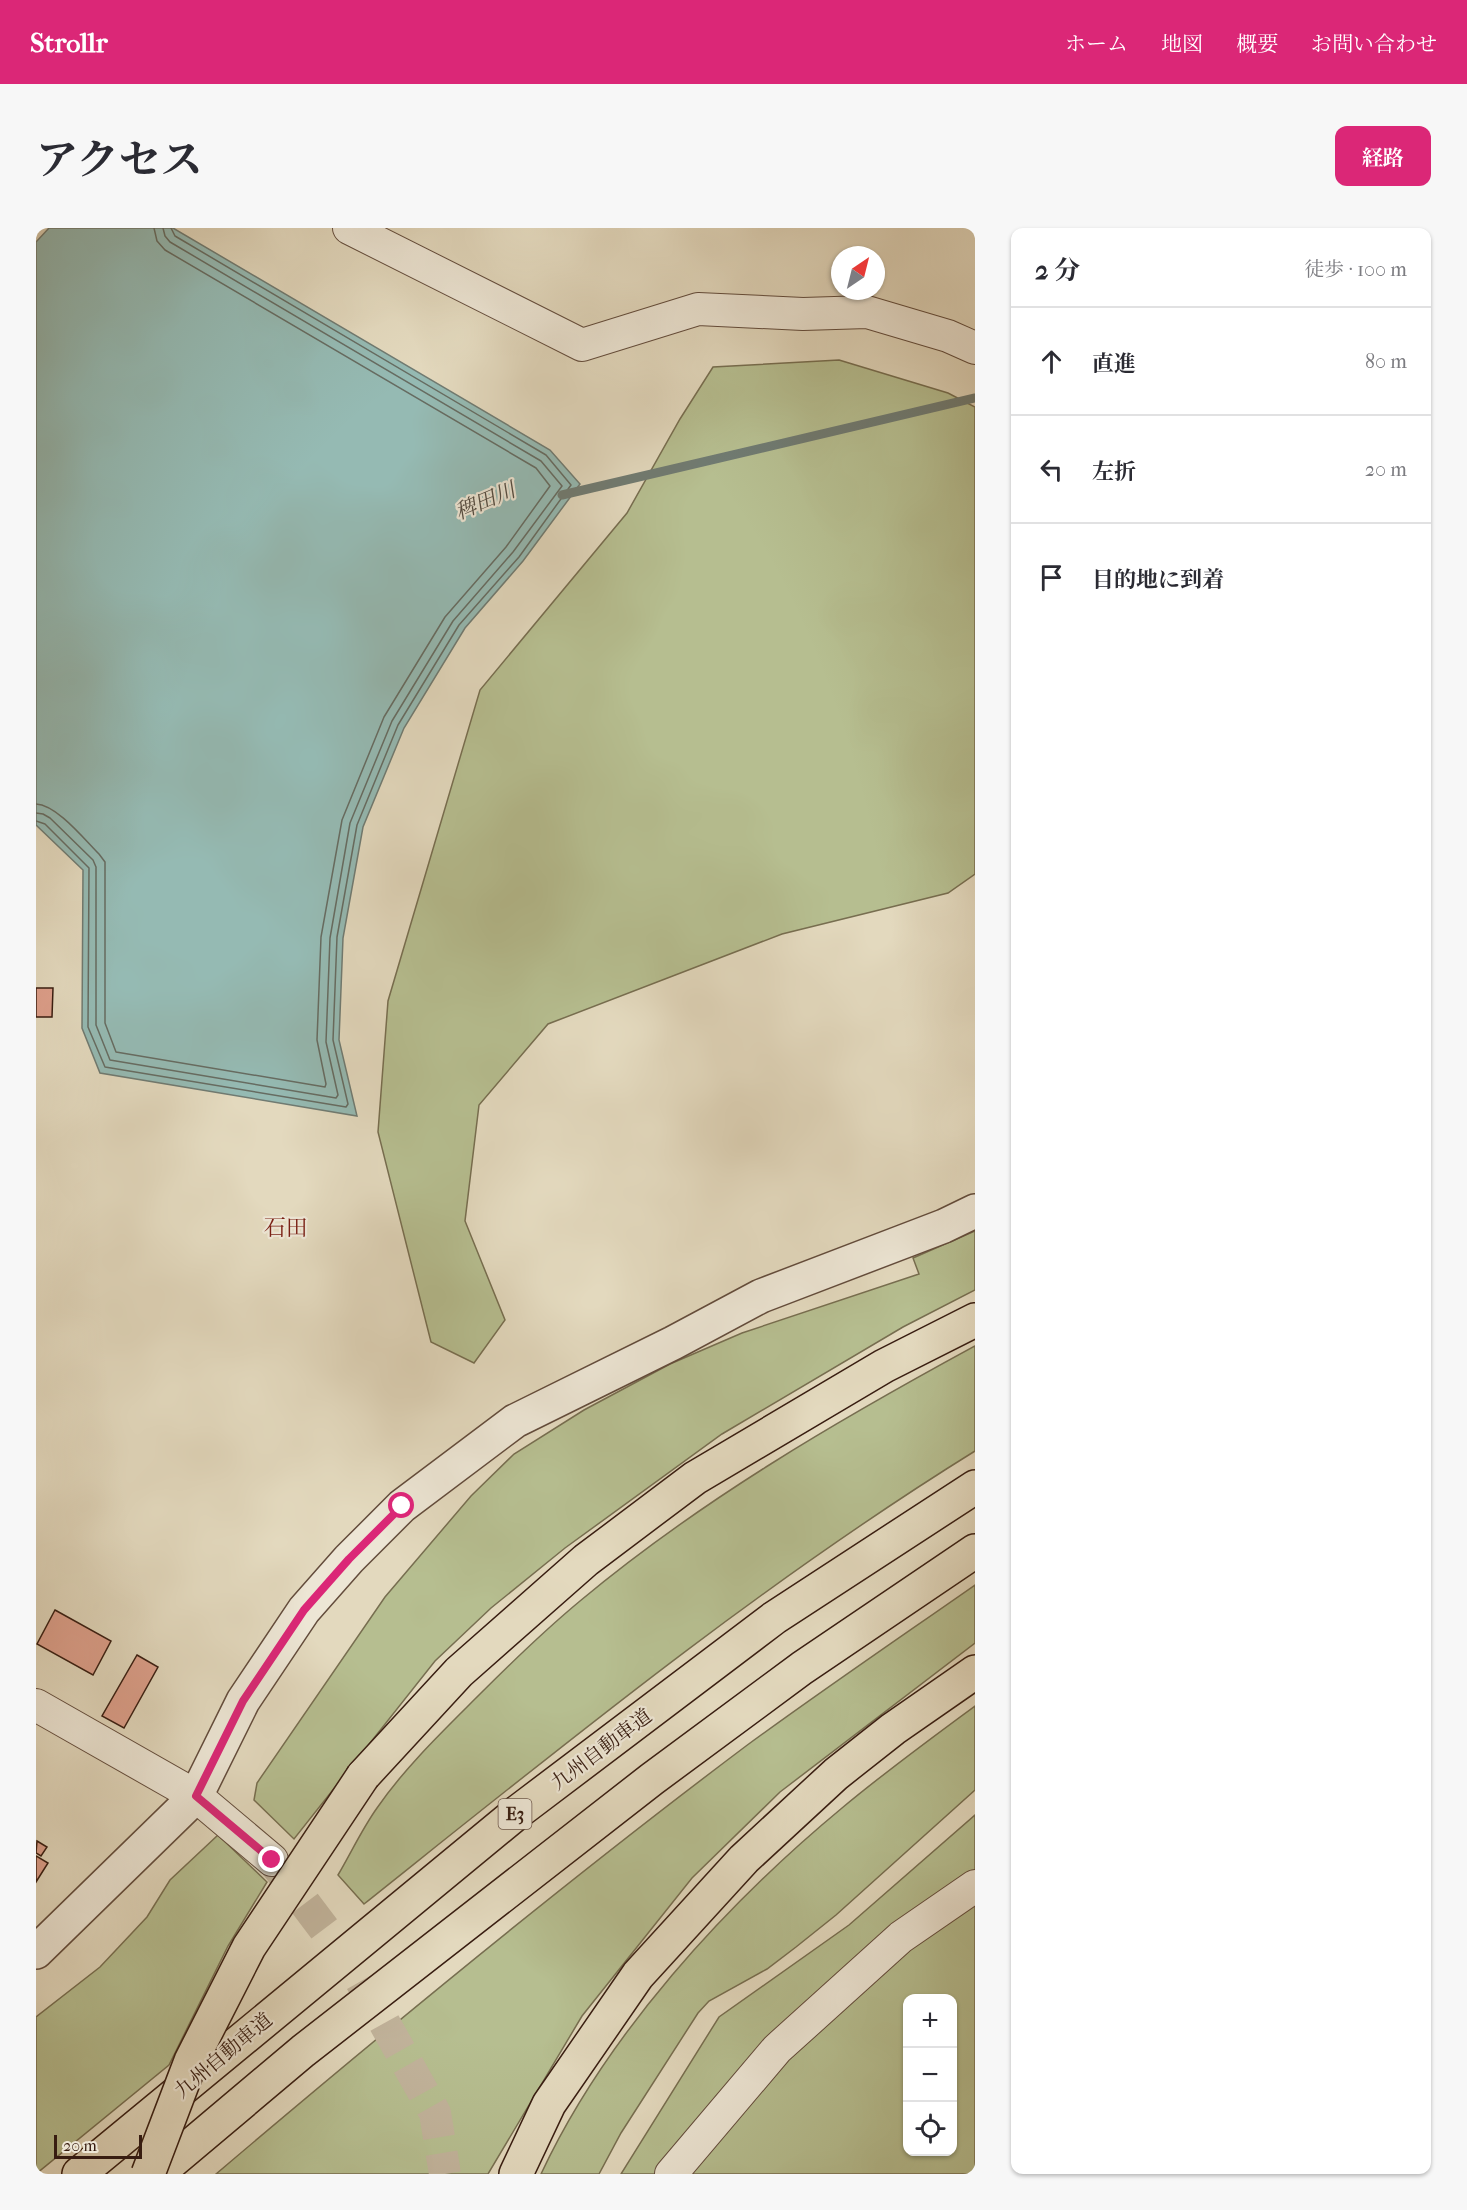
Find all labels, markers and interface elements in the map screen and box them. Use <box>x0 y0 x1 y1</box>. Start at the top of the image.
text: Strollr <box>30 26 108 59</box>
text: ホーム <box>1065 32 1128 56</box>
text: 地図 <box>1161 32 1203 56</box>
text: 概要 <box>1236 32 1278 56</box>
text: お問い合わせ <box>1311 32 1437 56</box>
button: 経路 <box>1335 126 1431 186</box>
text: アクセス <box>36 136 203 185</box>
north arrow <box>831 246 885 300</box>
text: 2 分 <box>1035 255 1080 286</box>
text: 徒歩 · 100 m <box>1304 258 1407 281</box>
icon: ahead <box>1035 345 1068 378</box>
text: 80 m <box>1365 350 1407 373</box>
text: 直進 <box>1092 351 1136 377</box>
icon: left <box>1035 453 1068 486</box>
text: 20 m <box>1365 458 1407 481</box>
text: 左折 <box>1092 459 1136 485</box>
water label: 稗田川 <box>451 477 521 524</box>
icon: arrive <box>1035 561 1068 594</box>
text: 目的地に到着 <box>1092 567 1224 593</box>
district label: 石田 <box>264 1215 308 1241</box>
route start <box>388 1492 414 1518</box>
street label: 九州自動車道 <box>546 1704 656 1795</box>
road number: E3 <box>498 1799 532 1829</box>
route end <box>258 1846 284 1872</box>
map controls <box>903 1994 957 2156</box>
button: + <box>903 1994 957 2048</box>
street label: 九州自動車道 <box>170 2008 277 2103</box>
button: − <box>903 2048 957 2102</box>
button: locate <box>903 2102 957 2156</box>
scale bar <box>54 2132 142 2160</box>
text: 20 m <box>63 2136 97 2155</box>

